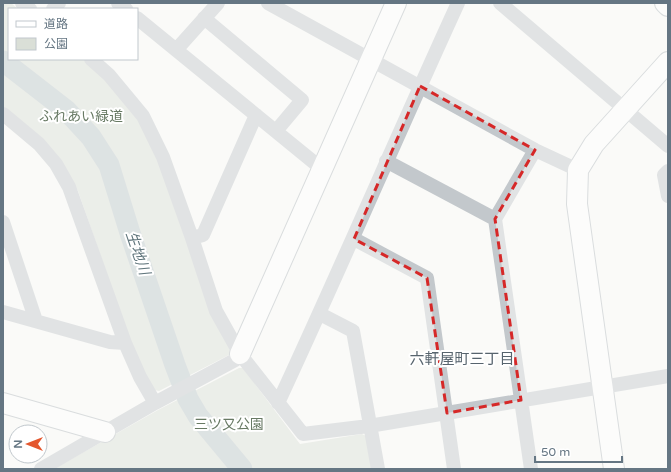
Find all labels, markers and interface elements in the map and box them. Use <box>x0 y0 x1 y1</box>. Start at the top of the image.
legend <box>8 8 138 60</box>
text: 道路 <box>44 17 68 31</box>
text: 公園 <box>44 37 68 51</box>
park label: ふれあい緑道 <box>39 108 123 125</box>
water label: 生地川 <box>122 229 154 279</box>
district label: 六軒屋町三丁目 <box>409 350 515 368</box>
park label: 三ツ又公園 <box>194 416 264 433</box>
north arrow <box>8 424 48 464</box>
scale bar <box>535 438 622 464</box>
text: N <box>12 440 25 448</box>
text: 50 m <box>541 445 570 459</box>

